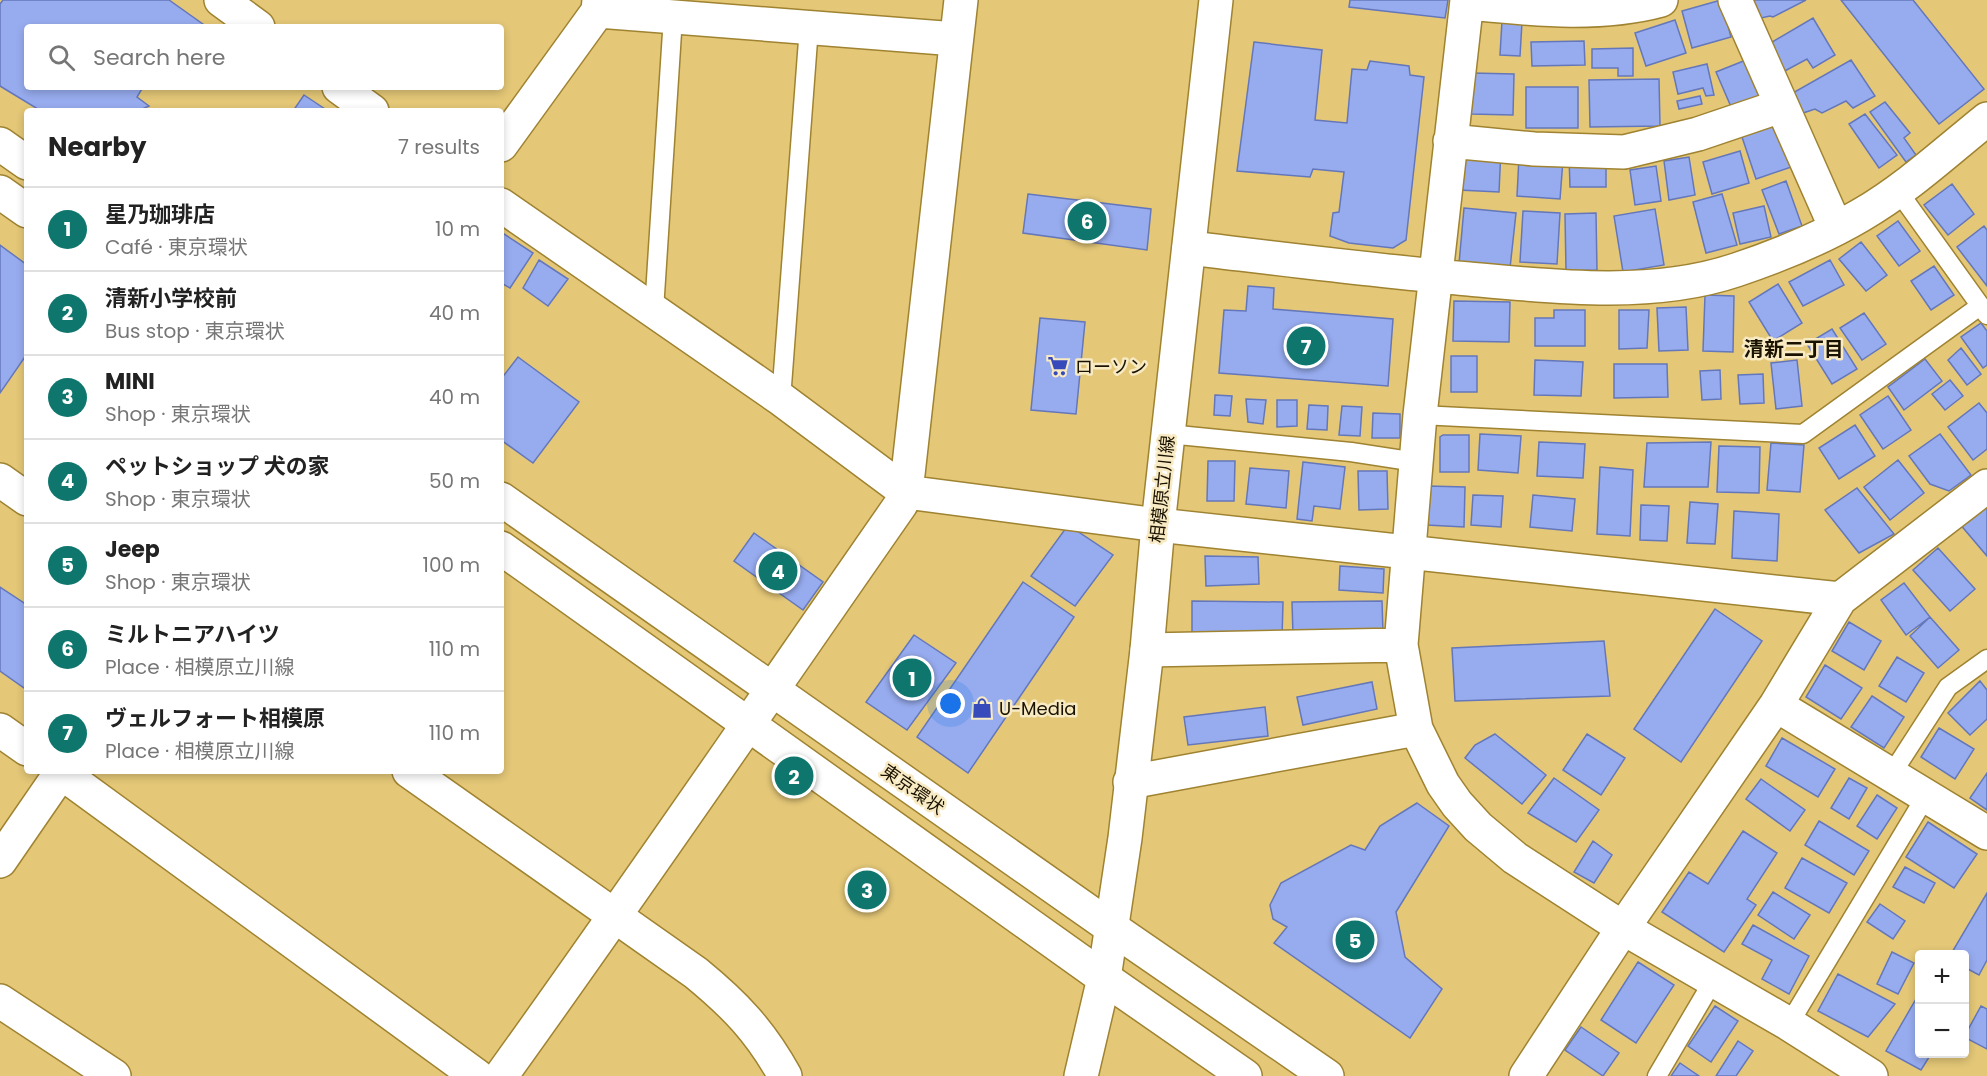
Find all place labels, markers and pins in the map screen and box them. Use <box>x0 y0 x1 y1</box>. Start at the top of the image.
pin: 6 <box>1068 198 1106 244</box>
pin: 7 <box>1286 324 1326 368</box>
supermarket icon: ローソン <box>1046 354 1070 378</box>
place label: ローソン <box>1075 354 1147 379</box>
pin: 4 <box>758 548 798 594</box>
pin: 1 <box>892 656 932 700</box>
shop icon: U-Media <box>970 696 994 720</box>
place label: U-Media <box>999 696 1077 721</box>
pin: 2 <box>774 754 814 798</box>
pin: 3 <box>848 868 886 912</box>
pin: 5 <box>1336 918 1374 962</box>

